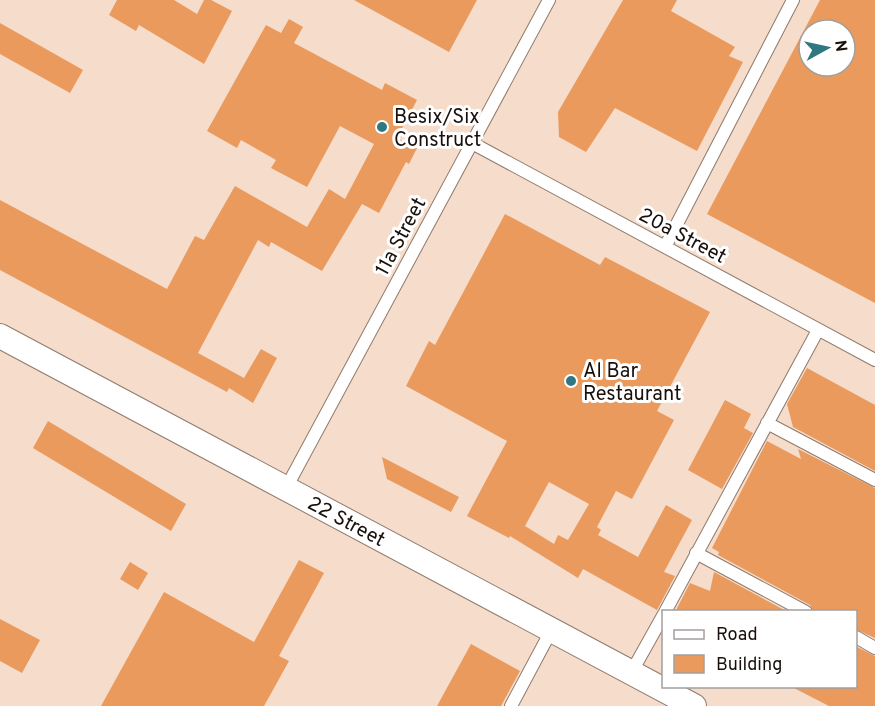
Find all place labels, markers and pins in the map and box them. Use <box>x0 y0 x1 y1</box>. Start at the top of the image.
place label: Besix/Six Construct <box>394 105 481 154</box>
marker: Besix/Six Construct <box>375 120 389 134</box>
place label: Al Bar Restaurant <box>583 359 682 408</box>
marker: Al Bar Restaurant <box>564 374 578 388</box>

